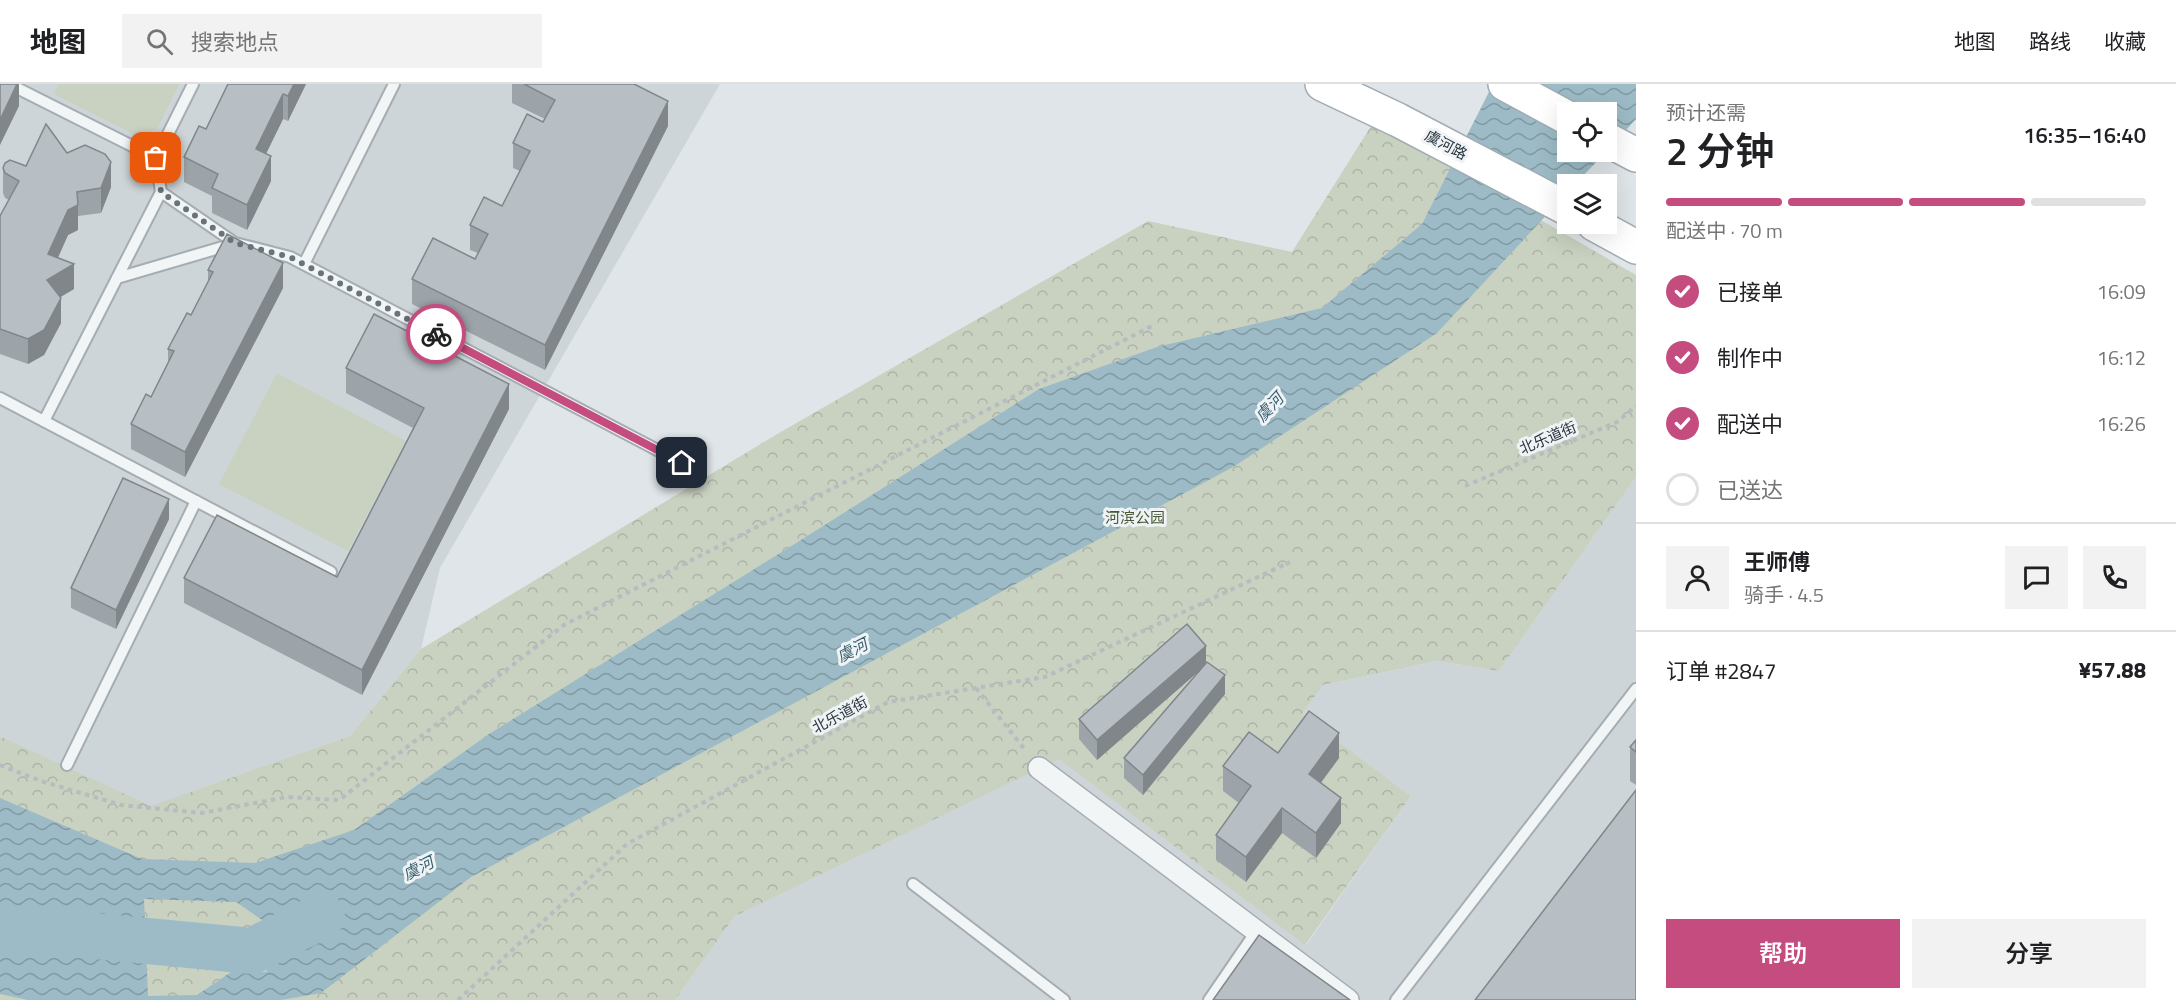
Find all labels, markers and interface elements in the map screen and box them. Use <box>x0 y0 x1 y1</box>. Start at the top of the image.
search box <box>122 14 542 68</box>
text: 地图 <box>30 20 86 63</box>
icon: search <box>143 25 176 58</box>
text: 搜索地点 <box>191 25 279 59</box>
text: 地图 <box>1954 25 1996 57</box>
text: 路线 <box>2029 25 2071 57</box>
text: 收藏 <box>2104 25 2146 57</box>
text: 预计还需 <box>1666 97 1746 128</box>
map controls <box>1557 102 1617 234</box>
button: locate <box>1557 102 1617 162</box>
text: 16:35–16:40 <box>2023 118 2146 152</box>
text: 2 分钟 <box>1666 121 1774 180</box>
street label: 虞河路 <box>1421 124 1472 165</box>
pin <box>130 132 181 183</box>
icon: bag <box>139 141 172 174</box>
button: layers <box>1557 174 1617 234</box>
text: 配送中 · 70 m <box>1666 215 1783 246</box>
icon: check <box>1666 275 1699 308</box>
text: 已接单 <box>1717 275 1783 309</box>
text: 16:09 <box>2097 276 2146 307</box>
courier <box>406 304 466 364</box>
icon: bike <box>420 318 453 351</box>
icon: check <box>1666 341 1699 374</box>
text: 制作中 <box>1717 341 1783 375</box>
text: 16:12 <box>2097 342 2146 373</box>
water label: 虞河 <box>1249 385 1291 427</box>
icon: check <box>1666 407 1699 440</box>
text: 配送中 <box>1717 407 1783 441</box>
text: 16:26 <box>2097 408 2146 439</box>
street label: 北乐道街 <box>1516 415 1580 460</box>
pin <box>656 437 707 488</box>
icon: home <box>665 446 698 479</box>
text: 已送达 <box>1717 473 1783 507</box>
park label: 河滨公园 <box>1105 506 1165 529</box>
text: 王师傅 <box>1744 545 1810 579</box>
button: person <box>1666 546 1729 609</box>
button: chat <box>2005 546 2068 609</box>
button: phone <box>2083 546 2146 609</box>
text: 骑手 · 4.5 <box>1744 579 1824 610</box>
water label: 虞河 <box>832 631 874 668</box>
text: ¥57.88 <box>2079 653 2146 687</box>
text: 订单 #2847 <box>1666 654 1776 688</box>
street label: 北乐道街 <box>808 690 872 739</box>
water label: 虞河 <box>398 849 440 886</box>
button: 帮助 <box>1666 919 1900 988</box>
button: 分享 <box>1912 919 2146 988</box>

